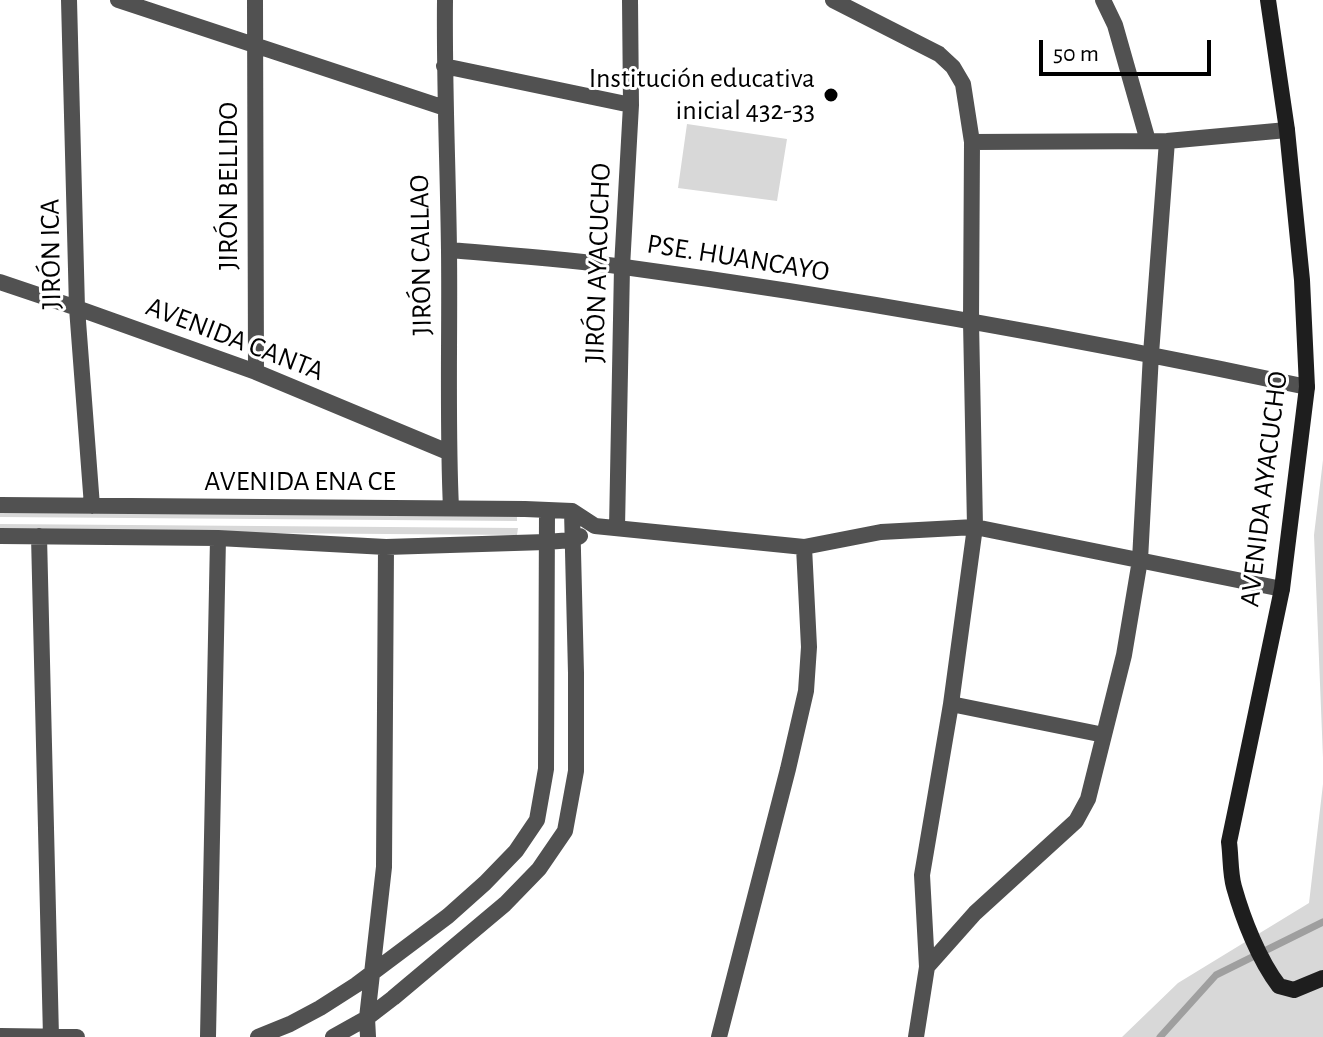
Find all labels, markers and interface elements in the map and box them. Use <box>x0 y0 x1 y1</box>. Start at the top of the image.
scale bar <box>1043 24 1215 74</box>
text: 50 m <box>1053 42 1099 66</box>
place label: Institución educativa inicial 432-33 <box>589 62 815 128</box>
marker: Institución educativa inicial 432-33 <box>822 86 840 104</box>
street label: JIRÓN BELLIDO <box>212 102 246 270</box>
street label: JIRÓN AYACUCHO <box>578 162 618 364</box>
street label: JIRÓN CALLAO <box>403 174 439 336</box>
street label: JIRÓN ICA <box>33 198 69 310</box>
street label: PSE. HUANCAYO <box>644 227 832 289</box>
street label: AVENIDA CANTA <box>141 290 329 388</box>
street label: AVENIDA AYACUCHO <box>1233 369 1295 609</box>
street label: AVENIDA ENA CE <box>204 465 396 499</box>

